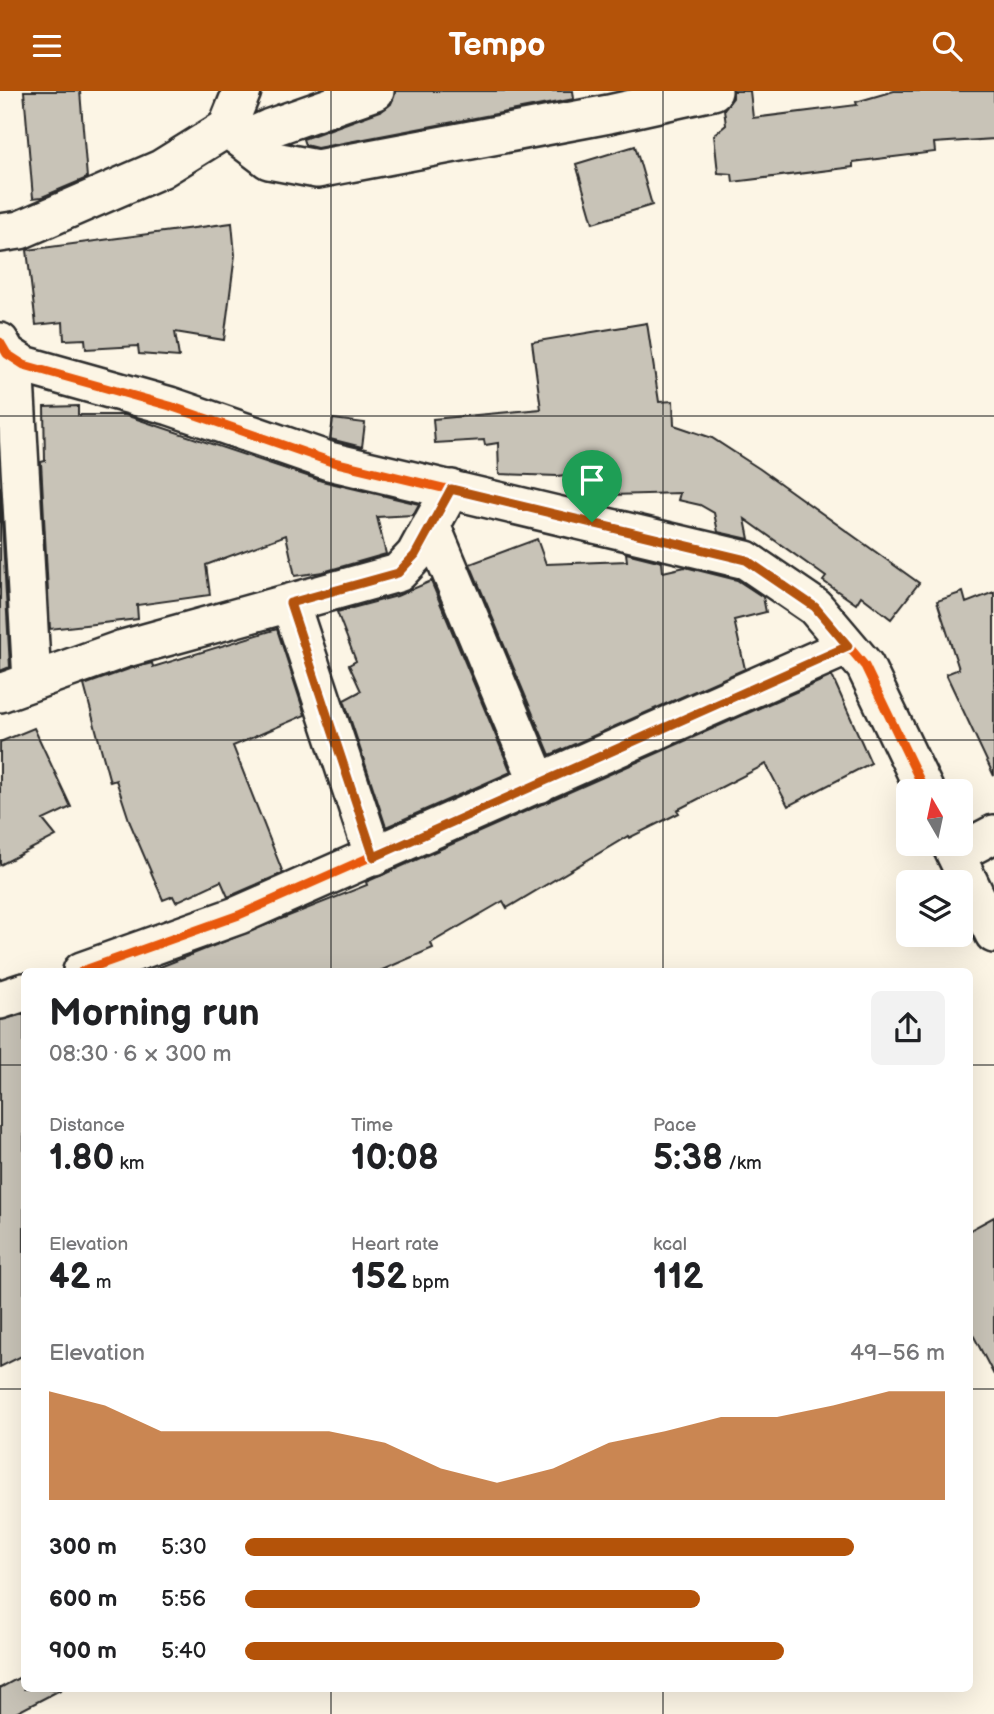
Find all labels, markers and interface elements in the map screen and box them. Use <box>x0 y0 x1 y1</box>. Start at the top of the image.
text: Tempo <box>449 26 546 65</box>
icon: menu <box>28 27 66 65</box>
icon: search <box>928 27 966 65</box>
pin <box>562 450 622 522</box>
icon: arrive <box>573 461 611 499</box>
north arrow <box>896 779 973 856</box>
map controls <box>896 779 973 947</box>
button: layers <box>896 870 973 947</box>
text: Morning run <box>49 991 260 1036</box>
button: share <box>871 991 945 1065</box>
text: 08:30 · 6 × 300 m <box>49 1040 231 1068</box>
text: Distance <box>49 1114 125 1137</box>
text: Time <box>351 1114 393 1137</box>
text: Pace <box>653 1114 696 1137</box>
text: 1.80 <box>49 1137 114 1180</box>
text: 10:08 <box>351 1137 439 1180</box>
text: 5:38 <box>653 1137 723 1180</box>
text: km <box>114 1152 144 1175</box>
text: /km <box>723 1152 762 1175</box>
text: Elevation <box>49 1233 128 1256</box>
text: Heart rate <box>351 1233 439 1256</box>
text: kcal <box>653 1233 687 1256</box>
text: 42 <box>49 1256 91 1299</box>
text: 152 <box>351 1256 407 1299</box>
text: 112 <box>653 1256 703 1299</box>
text: m <box>91 1271 111 1294</box>
text: bpm <box>407 1271 449 1294</box>
text: Elevation <box>49 1339 145 1367</box>
text: 49–56 m <box>850 1339 945 1367</box>
text: 300 m <box>49 1533 117 1561</box>
text: 5:30 <box>161 1533 207 1561</box>
text: 600 m <box>49 1585 117 1613</box>
text: 5:56 <box>161 1585 206 1613</box>
text: 900 m <box>49 1637 117 1665</box>
text: 5:40 <box>161 1637 206 1665</box>

